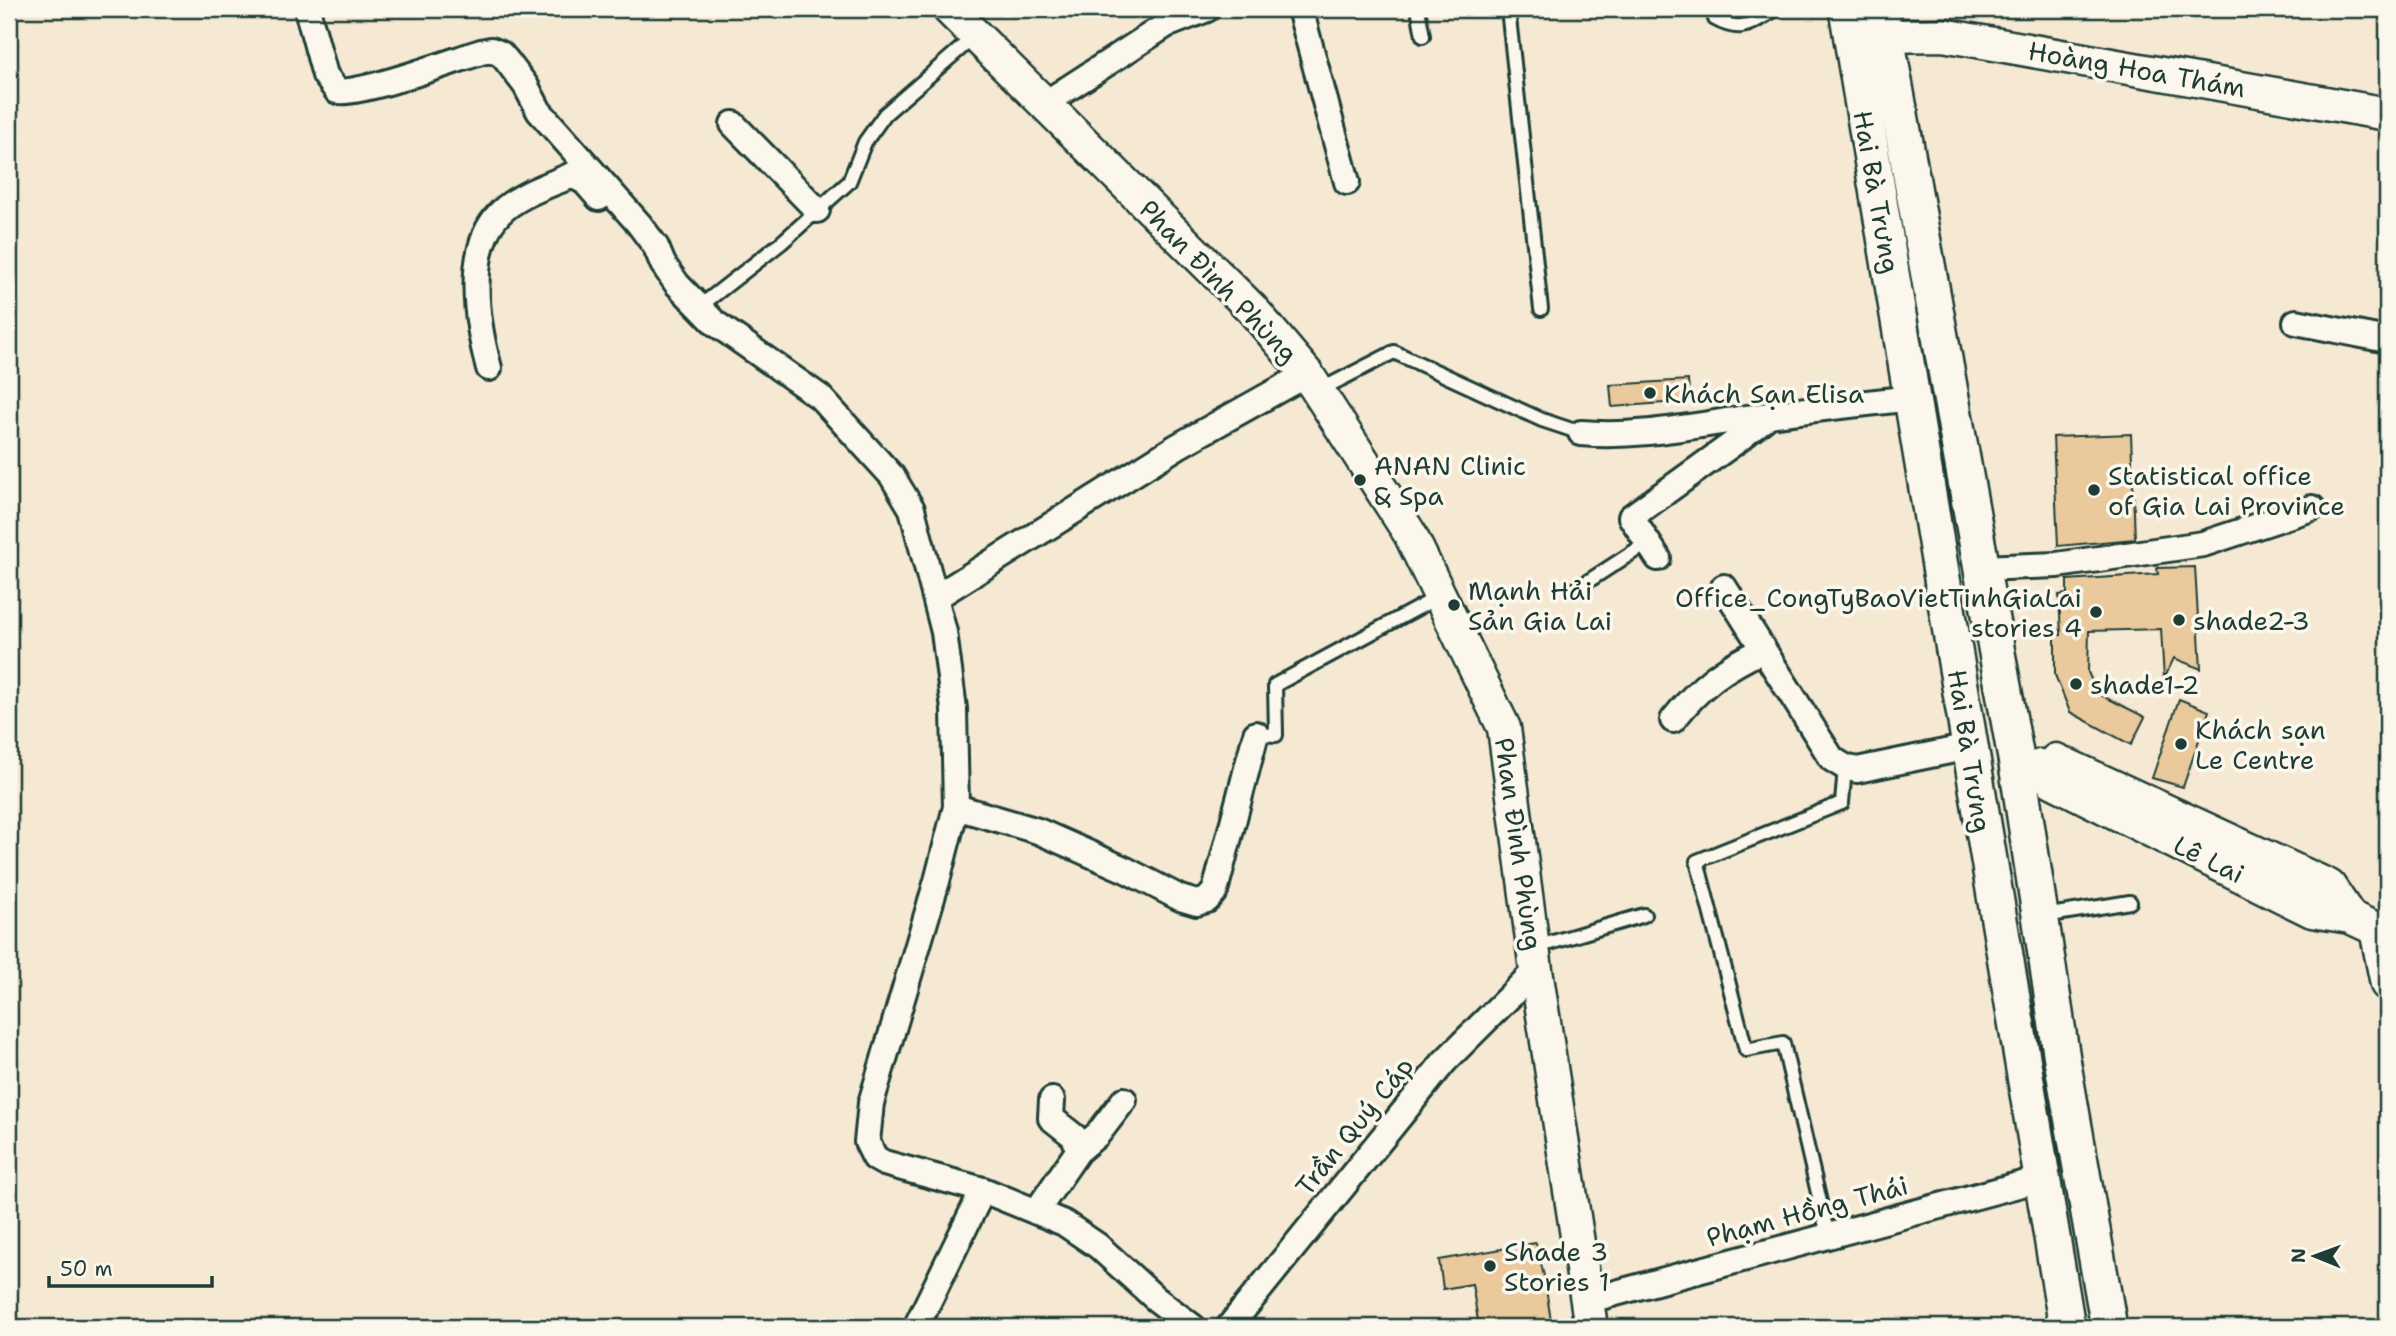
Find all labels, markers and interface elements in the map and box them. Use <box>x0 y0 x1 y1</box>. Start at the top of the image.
street label: Hoàng Hoa Thám <box>2026 33 2248 105</box>
street label: Hai Bà Trưng <box>1845 108 1909 276</box>
street label: Phan Đình Phùng <box>1132 192 1306 370</box>
place label: Khách Sạn Elisa <box>1664 376 1864 411</box>
marker: Khách Sạn Elisa <box>1642 385 1658 401</box>
place label: ANAN Clinic & Spa <box>1374 448 1526 513</box>
place label: Statistical office of Gia Lai Province <box>2108 458 2345 523</box>
marker: ANAN Clinic & Spa <box>1352 472 1368 488</box>
marker: Statistical office of Gia Lai Province <box>2086 482 2102 498</box>
place label: Mạnh Hải Sản Gia Lai <box>1468 573 1612 638</box>
place label: Office_CongTyBaoVietTinhGiaLai stories 4 <box>1675 580 2082 645</box>
marker: Mạnh Hải Sản Gia Lai <box>1446 597 1462 613</box>
place label: shade2-3 <box>2193 603 2310 638</box>
marker: Office_CongTyBaoVietTinhGiaLai stories 4 <box>2088 604 2104 620</box>
marker: shade2-3 <box>2171 612 2187 628</box>
street label: Hai Bà Trưng <box>1940 667 2000 835</box>
place label: shade1-2 <box>2090 667 2200 702</box>
marker: shade1-2 <box>2068 676 2084 692</box>
place label: Khách sạn Le Centre <box>2195 712 2326 777</box>
street label: Phan Đình Phùng <box>1487 735 1551 953</box>
marker: Khách sạn Le Centre <box>2173 736 2189 752</box>
street label: Lê Lai <box>2168 827 2250 891</box>
street label: Trần Quý Cáp <box>1287 1049 1421 1203</box>
street label: Phạm Hồng Thái <box>1702 1167 1912 1255</box>
north arrow <box>2280 1220 2350 1290</box>
place label: Shade 3 Stories 1 <box>1504 1234 1610 1299</box>
scale bar <box>49 1245 212 1289</box>
text: N <box>2286 1248 2311 1263</box>
text: 50 m <box>60 1255 113 1283</box>
marker: Shade 3 Stories 1 <box>1482 1258 1498 1274</box>

